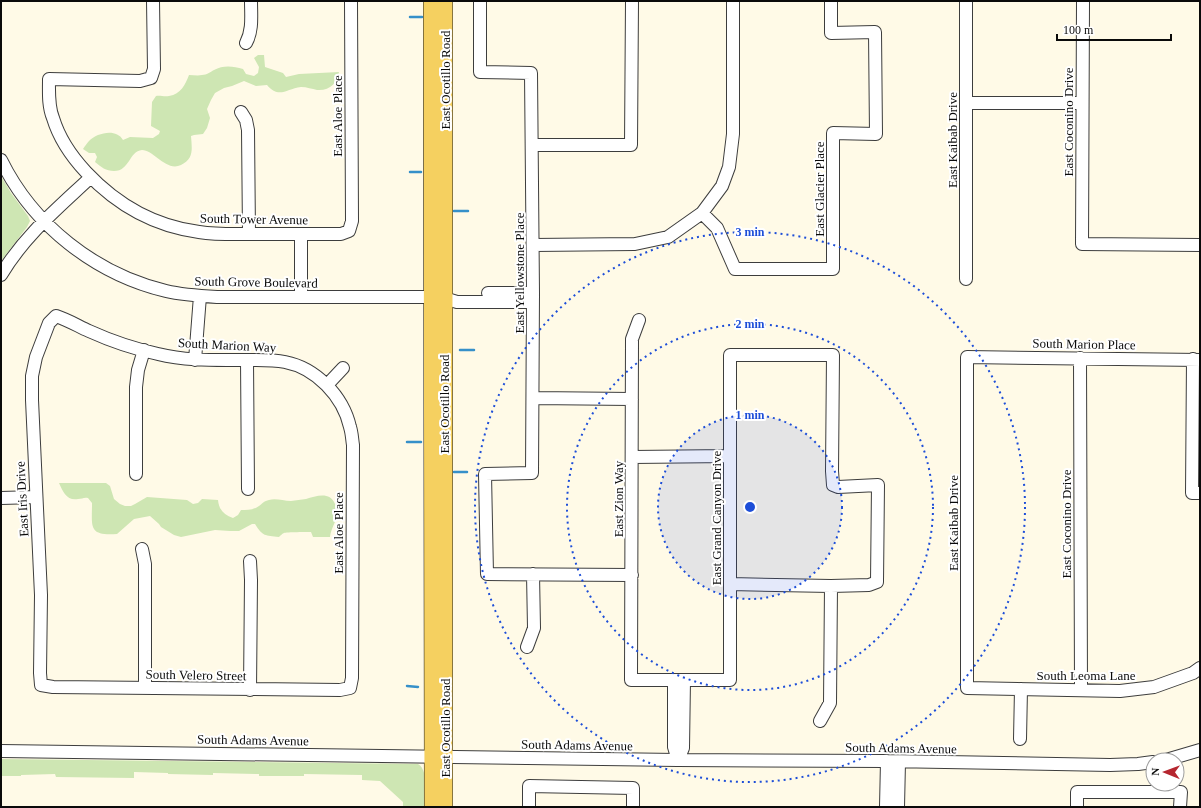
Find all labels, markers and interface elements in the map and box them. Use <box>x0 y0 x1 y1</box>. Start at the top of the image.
scale bar <box>1057 16 1171 42</box>
text: 100 m <box>1063 23 1094 37</box>
street label: East Ocotillo Road <box>438 30 453 129</box>
street label: East Coconino Drive <box>1061 67 1076 177</box>
street label: East Aloe Place <box>330 75 345 157</box>
street label: East Kaibab Drive <box>945 92 960 188</box>
street label: East Glacier Place <box>812 141 827 237</box>
street label: South Tower Avenue <box>200 211 309 227</box>
street label: East Yellowstone Place <box>512 212 527 333</box>
text: 3 min <box>735 225 765 239</box>
street label: South Grove Boulevard <box>194 273 318 291</box>
text: 2 min <box>735 317 765 331</box>
street label: South Marion Way <box>177 335 277 355</box>
street label: South Marion Place <box>1032 336 1136 352</box>
street label: East Ocotillo Road <box>437 354 452 453</box>
text: 1 min <box>735 408 765 422</box>
street label: East Grand Canyon Drive <box>709 450 724 585</box>
street label: East Zion Way <box>611 460 626 537</box>
street label: East Iris Drive <box>13 461 31 537</box>
street label: East Coconino Drive <box>1059 469 1074 579</box>
street label: East Kaibab Drive <box>946 475 961 571</box>
street label: East Aloe Place <box>331 492 346 574</box>
centre of rings <box>743 500 757 514</box>
street label: South Velero Street <box>145 667 247 683</box>
street label: South Leoma Lane <box>1037 668 1136 683</box>
street label: East Ocotillo Road <box>438 678 453 777</box>
street label: South Adams Avenue <box>197 732 309 748</box>
street label: South Adams Avenue <box>521 737 633 753</box>
street label: South Adams Avenue <box>845 740 957 756</box>
north arrow <box>1145 752 1185 792</box>
text: N <box>1149 768 1161 776</box>

